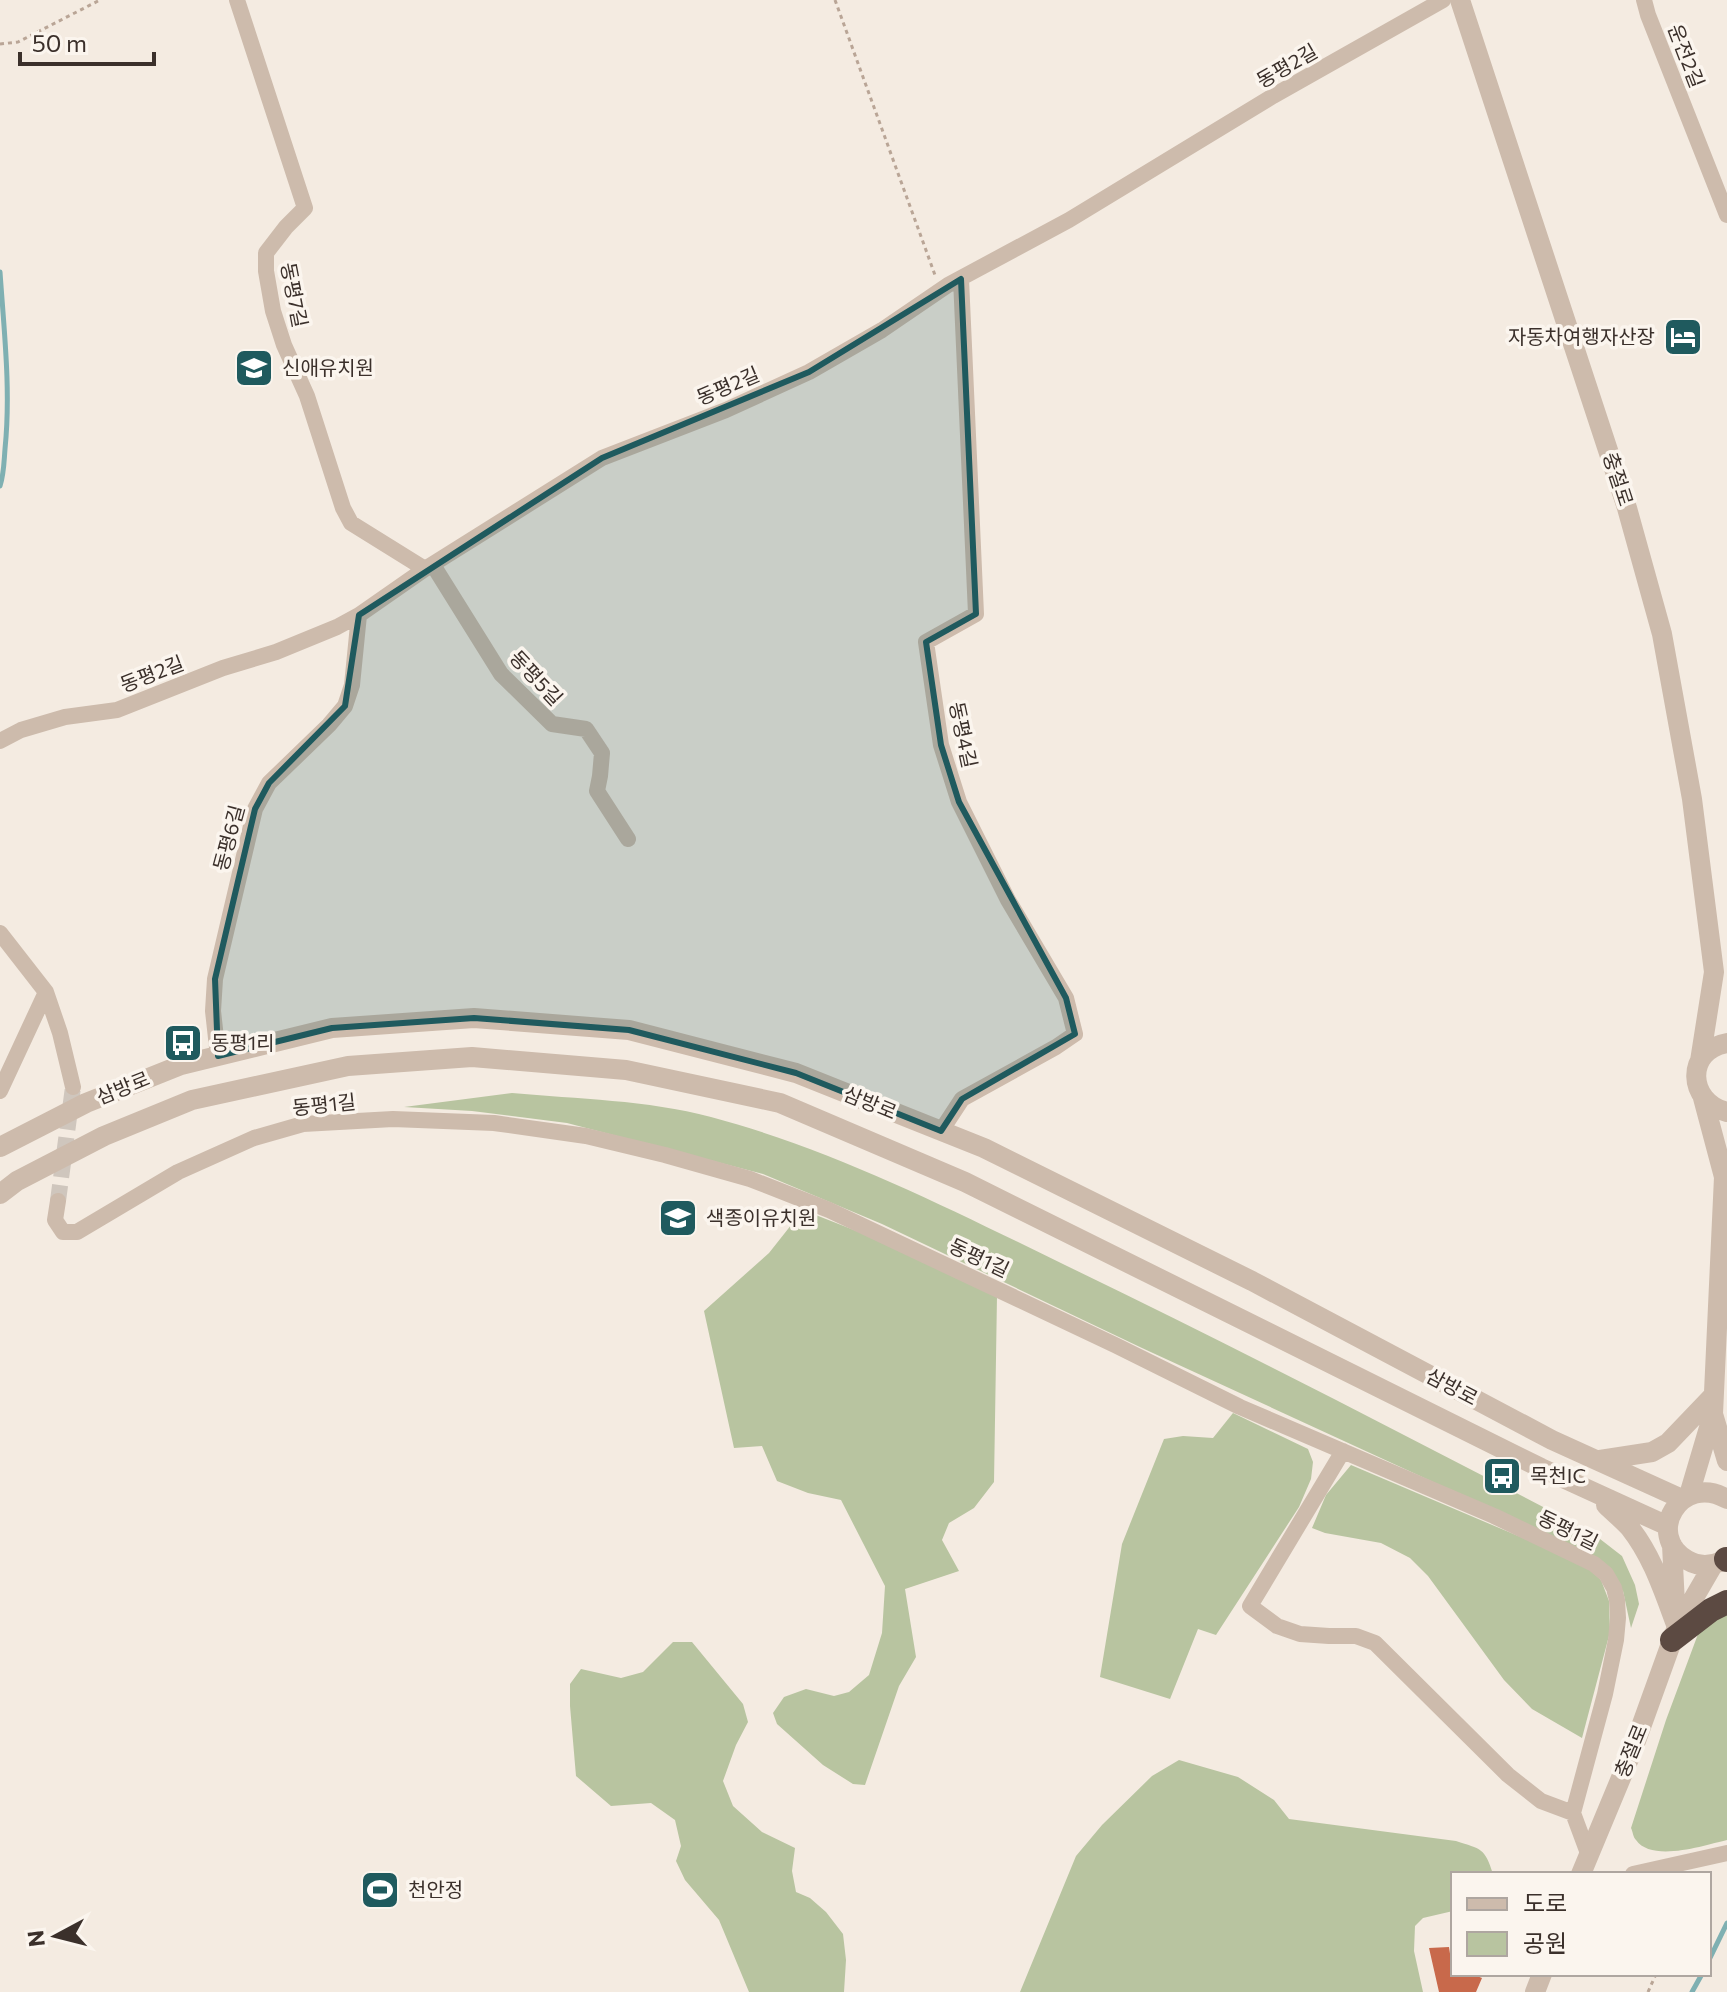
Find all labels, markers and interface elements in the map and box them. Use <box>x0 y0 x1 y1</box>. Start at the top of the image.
scale bar <box>20 16 154 66</box>
street label: 운전2길 <box>1664 20 1710 91</box>
text: 50 m <box>32 28 87 57</box>
street label: 동평2길 <box>1252 38 1321 92</box>
street label: 동평7길 <box>277 260 313 329</box>
hotel icon: 자동차여행자산장 <box>1662 316 1704 358</box>
place label: 자동차여행자산장 <box>1508 324 1655 348</box>
school or university icon: 신애유치원 <box>233 347 275 389</box>
place label: 신애유치원 <box>282 355 374 379</box>
street label: 동평2길 <box>692 361 763 409</box>
street label: 충절로 <box>1599 449 1639 509</box>
street label: 동평5길 <box>505 645 568 710</box>
street label: 동평2길 <box>116 650 187 696</box>
street label: 동평4길 <box>945 699 983 770</box>
street label: 동평6길 <box>208 802 248 873</box>
bus stop icon: 동평1리 <box>162 1022 204 1064</box>
place label: 동평1리 <box>211 1030 275 1054</box>
street label: 삼방로 <box>93 1066 153 1109</box>
street label: 삼방로 <box>840 1081 900 1124</box>
street label: 동평1길 <box>291 1089 357 1119</box>
school or university icon: 색종이유치원 <box>657 1197 699 1239</box>
place label: 색종이유치원 <box>706 1205 816 1229</box>
street label: 동평1길 <box>945 1233 1013 1281</box>
street label: 삼방로 <box>1422 1363 1482 1410</box>
bus stop icon: 목천IC <box>1481 1455 1523 1497</box>
place label: 목천IC <box>1530 1463 1586 1487</box>
street label: 동평1길 <box>1535 1504 1602 1554</box>
street label: 충절로 <box>1609 1721 1652 1781</box>
sports icon: 천안정 <box>359 1869 401 1911</box>
legend <box>1451 1872 1711 1976</box>
place label: 천안정 <box>408 1877 463 1901</box>
text: 도로 <box>1523 1888 1567 1917</box>
north arrow <box>16 1896 96 1976</box>
text: 공원 <box>1523 1928 1567 1957</box>
text: N <box>21 1929 50 1948</box>

